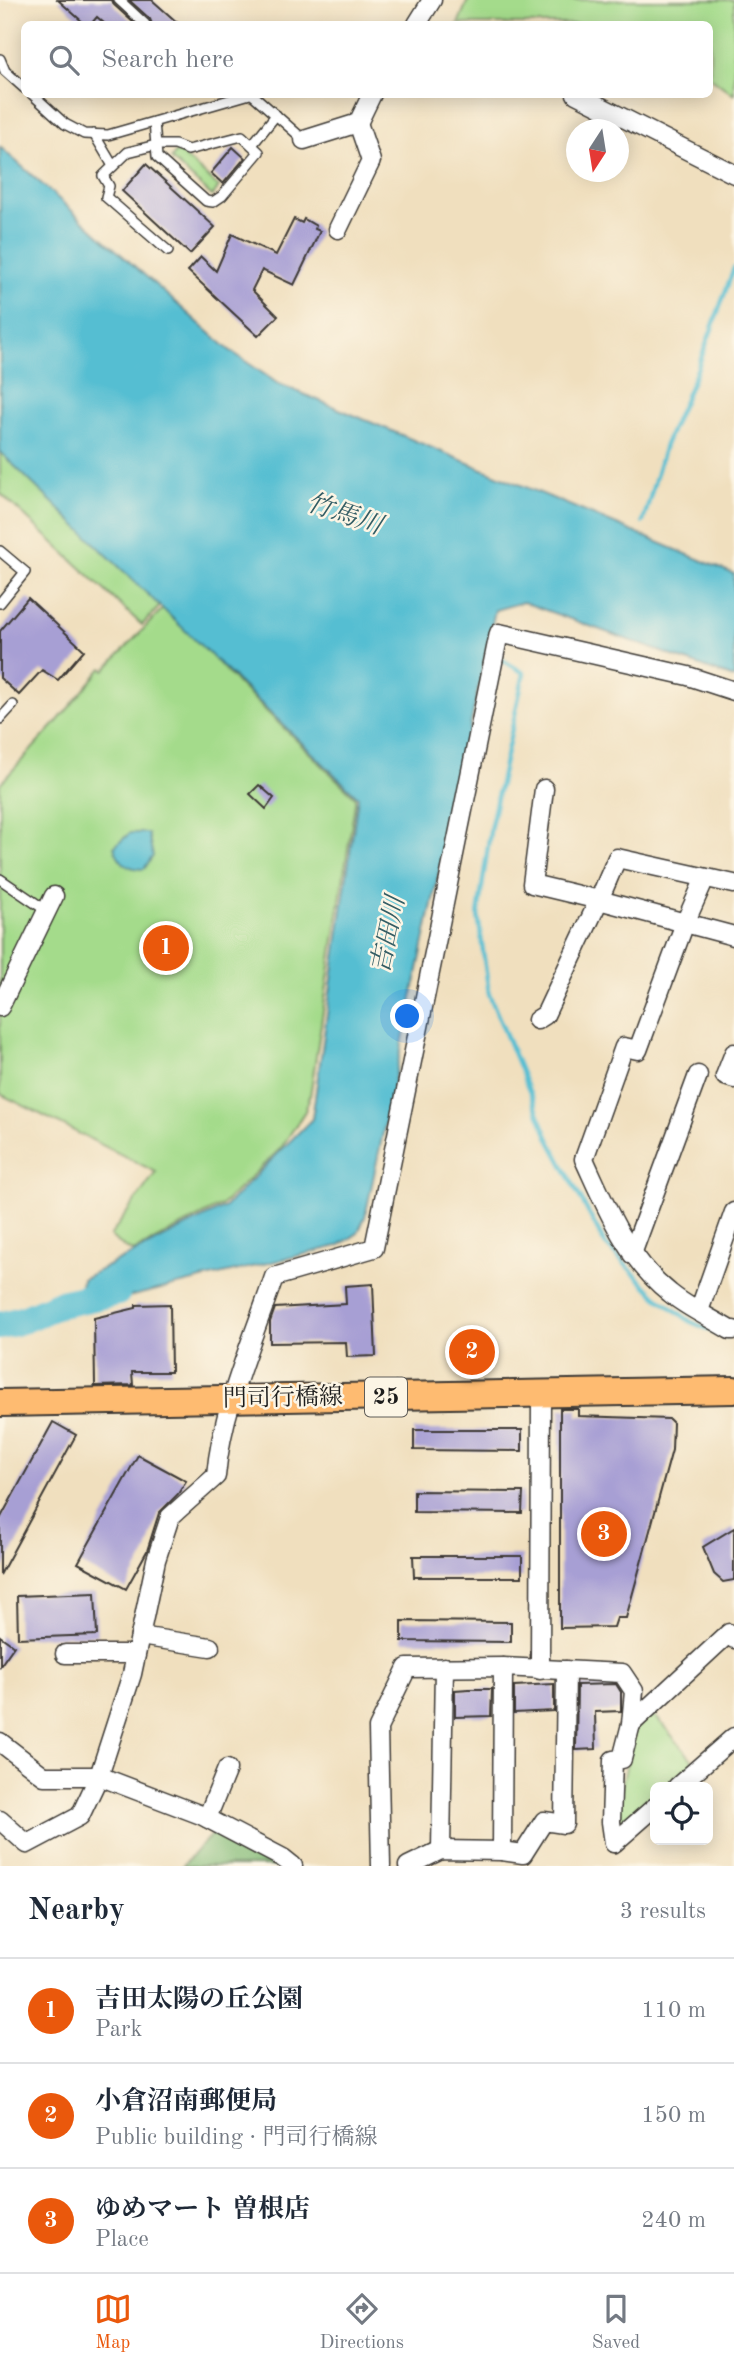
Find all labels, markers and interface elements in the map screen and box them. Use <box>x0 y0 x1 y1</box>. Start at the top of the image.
search box <box>21 21 713 98</box>
icon: search <box>45 41 83 79</box>
text: Search here <box>101 47 234 73</box>
north arrow <box>566 119 629 182</box>
water label: 竹馬川 <box>303 488 389 541</box>
water label: 吉田川 <box>366 891 410 976</box>
pin: 1 <box>143 922 189 974</box>
your location <box>390 999 424 1033</box>
pin: 2 <box>449 1326 495 1378</box>
road number: 25 <box>365 1378 407 1416</box>
street label: 門司行橋線 <box>223 1383 343 1412</box>
pin: 3 <box>581 1508 627 1560</box>
map controls <box>650 1782 713 1845</box>
button: locate <box>650 1782 713 1845</box>
text: Nearby <box>28 1896 125 1926</box>
text: 3 results <box>620 1900 706 1923</box>
text: 吉田太陽の丘公園 <box>95 1987 303 2013</box>
text: 1 <box>44 1999 58 2022</box>
text: 110 m <box>641 1999 706 2022</box>
text: Park <box>95 2018 142 2041</box>
text: 小倉沼南郵便局 <box>95 2089 277 2115</box>
text: 2 <box>44 2104 58 2127</box>
text: 150 m <box>641 2104 706 2127</box>
text: Public building · 門司行橋線 <box>95 2126 377 2149</box>
text: ゆめマート 曽根店 <box>95 2197 310 2223</box>
text: 3 <box>44 2209 58 2232</box>
text: 240 m <box>641 2209 706 2232</box>
text: Place <box>95 2228 149 2251</box>
tab: Map <box>94 2290 132 2355</box>
tab: Directions <box>320 2290 404 2355</box>
tab: Saved <box>592 2290 640 2355</box>

